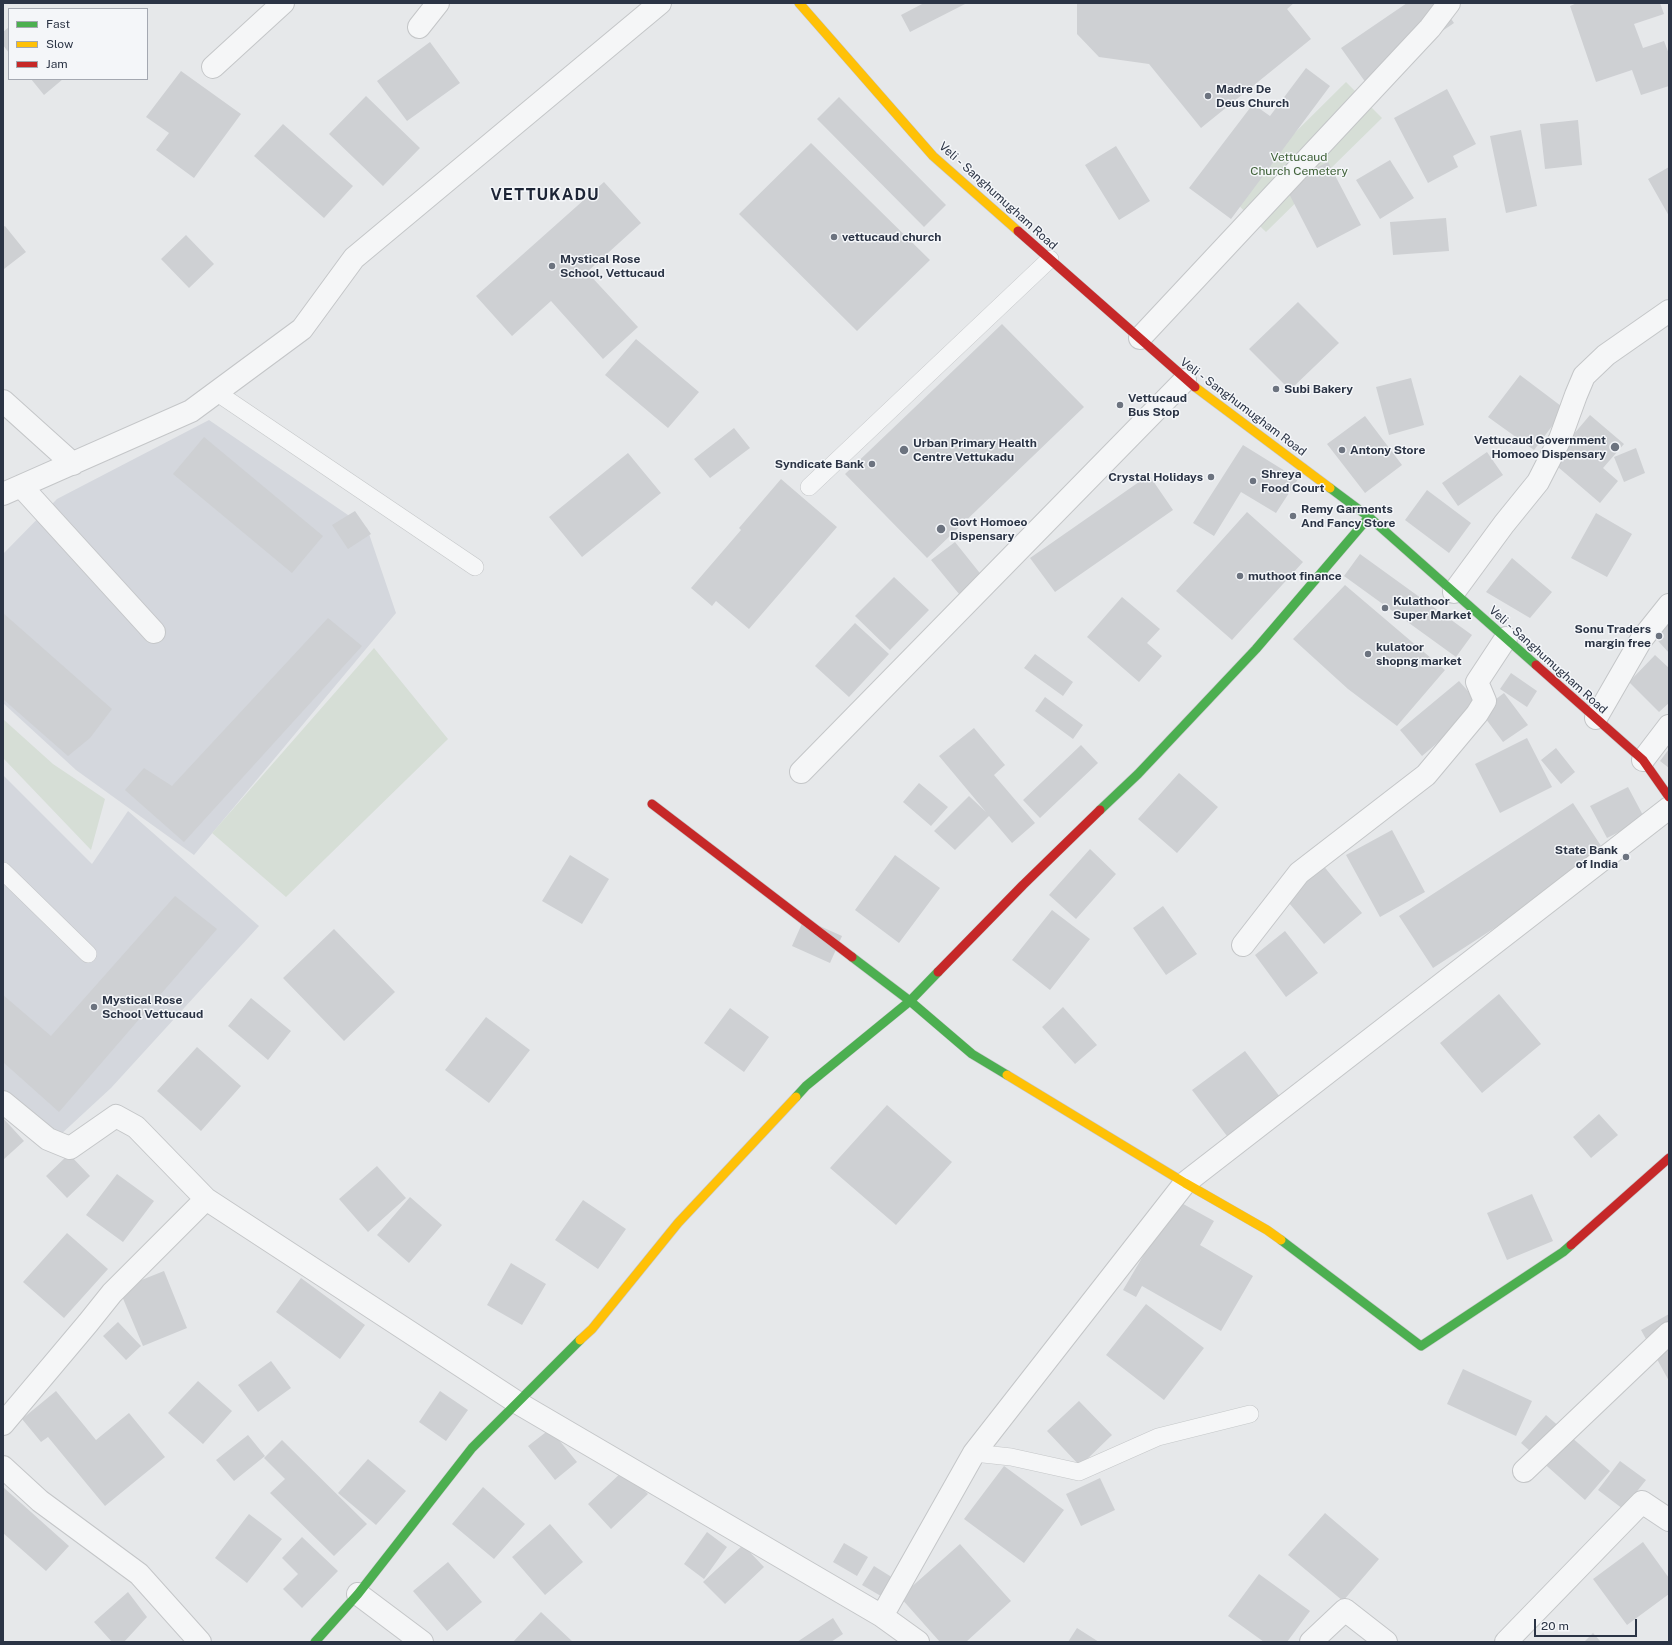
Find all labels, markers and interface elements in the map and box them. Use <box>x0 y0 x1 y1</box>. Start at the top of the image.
legend <box>8 8 148 80</box>
text: Fast <box>46 17 70 31</box>
text: Slow <box>46 37 73 51</box>
text: Jam <box>46 57 68 71</box>
place label: Madre De Deus Church <box>1216 82 1289 110</box>
marker: Madre De Deus Church <box>1203 91 1213 101</box>
street label: Veli - Sanghumugham Road <box>936 139 1060 253</box>
park label: Vettucaud Church Cemetery <box>1250 150 1348 178</box>
district label: VETTUKADU <box>490 185 600 205</box>
place label: vettucaud church <box>842 230 941 244</box>
marker: vettucaud church <box>829 232 839 242</box>
place label: Mystical Rose School, Vettucaud <box>560 252 665 280</box>
marker: Mystical Rose School, Vettucaud <box>547 261 557 271</box>
street label: Veli - Sanghumugham Road <box>1177 355 1309 459</box>
place label: Subi Bakery <box>1284 382 1353 396</box>
marker: Subi Bakery <box>1271 384 1281 394</box>
place label: Vettucaud Bus Stop <box>1128 391 1187 419</box>
marker: Vettucaud Bus Stop <box>1115 400 1125 410</box>
place label: Vettucaud Government Homoeo Dispensary <box>1474 433 1606 461</box>
place label: Urban Primary Health Centre Vettukadu <box>913 436 1037 464</box>
marker: Vettucaud Government Homoeo Dispensary <box>1609 441 1621 453</box>
place label: Antony Store <box>1350 443 1425 457</box>
marker: Urban Primary Health Centre Vettukadu <box>898 444 910 456</box>
marker: Antony Store <box>1337 445 1347 455</box>
place label: Syndicate Bank <box>775 457 864 471</box>
marker: Syndicate Bank <box>867 459 877 469</box>
place label: Shreya Food Court <box>1261 467 1325 495</box>
place label: Crystal Holidays <box>1108 470 1203 484</box>
marker: Crystal Holidays <box>1206 472 1216 482</box>
marker: Shreya Food Court <box>1248 476 1258 486</box>
place label: Remy Garments And Fancy Store <box>1301 502 1396 530</box>
marker: Remy Garments And Fancy Store <box>1288 511 1298 521</box>
place label: Govt Homoeo Dispensary <box>950 515 1027 543</box>
marker: Govt Homoeo Dispensary <box>935 523 947 535</box>
place label: muthoot finance <box>1248 569 1342 583</box>
marker: muthoot finance <box>1235 571 1245 581</box>
place label: Kulathoor Super Market <box>1393 594 1471 622</box>
marker: Kulathoor Super Market <box>1380 603 1390 613</box>
street label: Veli - Sanghumugham Road <box>1486 603 1610 717</box>
place label: Sonu Traders margin free <box>1575 622 1651 650</box>
marker: Sonu Traders margin free <box>1654 631 1664 641</box>
place label: kulatoor shopng market <box>1376 640 1462 668</box>
marker: kulatoor shopng market <box>1363 649 1373 659</box>
place label: State Bank of India <box>1555 843 1618 871</box>
marker: State Bank of India <box>1621 852 1631 862</box>
place label: Mystical Rose School Vettucaud <box>102 993 203 1021</box>
marker: Mystical Rose School Vettucaud <box>89 1002 99 1012</box>
scale bar <box>1536 1611 1639 1637</box>
text: 20 m <box>1541 1619 1569 1633</box>

